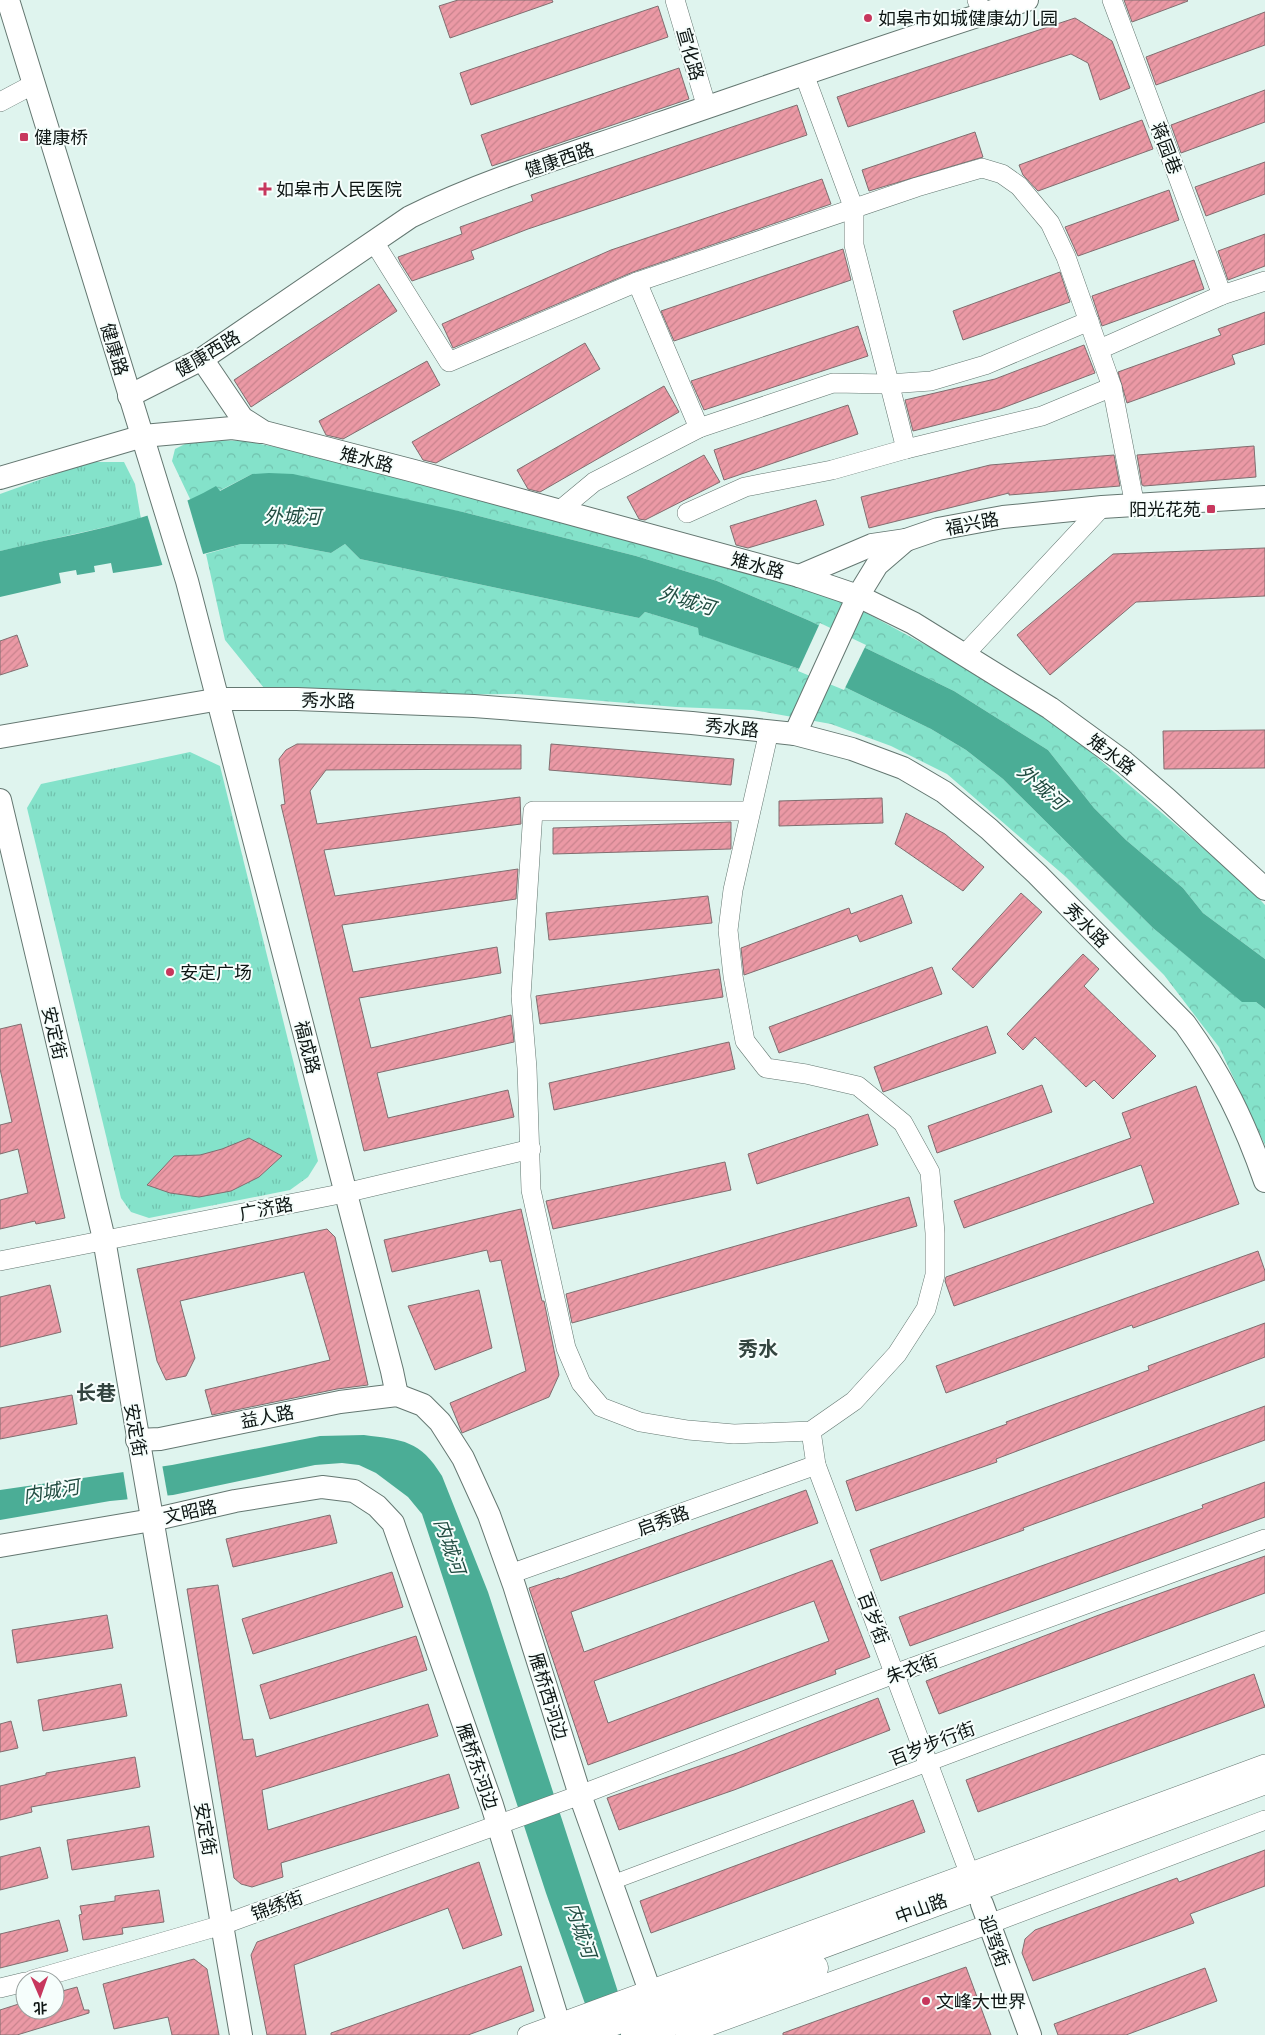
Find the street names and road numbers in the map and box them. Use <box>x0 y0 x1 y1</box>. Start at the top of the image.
street label: 宣化路 <box>674 25 708 83</box>
street label: 蒋园巷 <box>1148 119 1186 177</box>
street label: 健康西路 <box>522 138 596 180</box>
street label: 健康路 <box>98 320 132 378</box>
street label: 健康西路 <box>171 326 243 380</box>
street label: 雉水路 <box>338 443 396 475</box>
street label: 福兴路 <box>944 508 1000 538</box>
street label: 雉水路 <box>729 548 787 582</box>
street label: 秀水路 <box>301 690 355 710</box>
street label: 秀水路 <box>704 714 760 740</box>
street label: 雉水路 <box>1084 730 1140 778</box>
street label: 秀水路 <box>1061 899 1113 951</box>
street label: 安定街 <box>39 1004 71 1062</box>
street label: 福成路 <box>292 1018 324 1076</box>
street label: 广济路 <box>238 1193 294 1223</box>
street label: 益人路 <box>239 1401 295 1431</box>
street label: 安定街 <box>121 1402 151 1458</box>
street label: 文昭路 <box>162 1496 218 1526</box>
street label: 启秀路 <box>634 1501 692 1539</box>
street label: 百岁街 <box>855 1589 893 1647</box>
street label: 朱衣街 <box>883 1649 941 1687</box>
street label: 雁桥西河边 <box>526 1650 572 1742</box>
street label: 百岁步行街 <box>886 1718 978 1768</box>
street label: 雁桥东河边 <box>454 1720 502 1812</box>
street label: 安定街 <box>191 1801 221 1857</box>
street label: 锦绣街 <box>248 1886 306 1924</box>
street label: 中山路 <box>892 1889 950 1927</box>
street label: 迎驾街 <box>976 1912 1014 1970</box>

